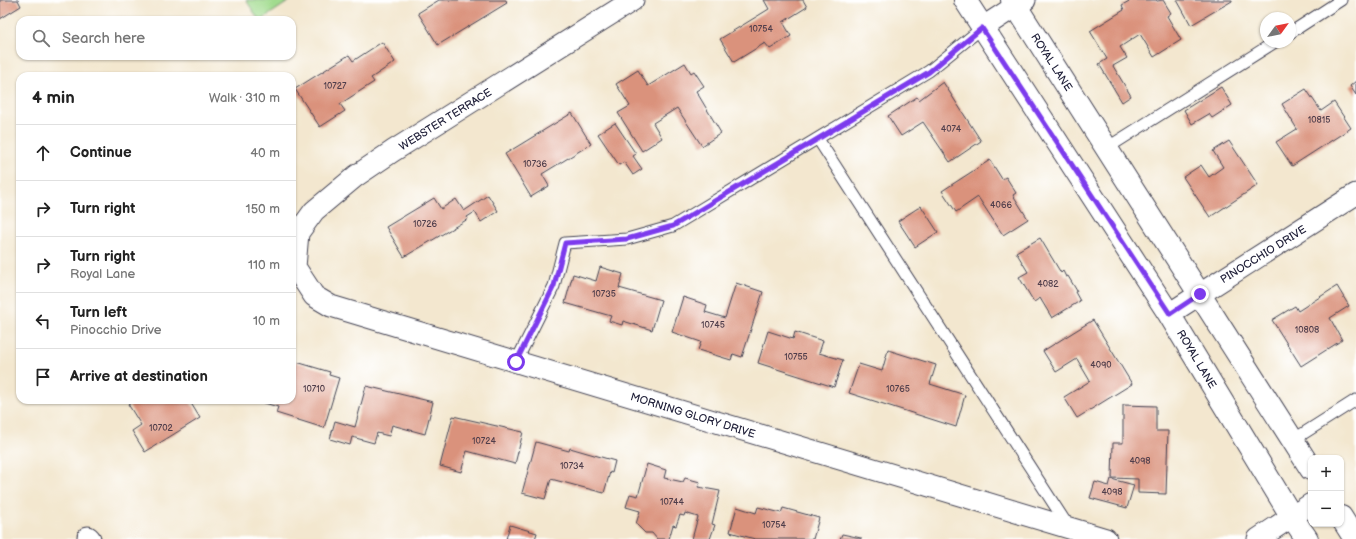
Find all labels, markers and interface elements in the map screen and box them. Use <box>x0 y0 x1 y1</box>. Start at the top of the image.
north arrow <box>1260 12 1296 48</box>
search box <box>16 16 296 60</box>
house number: 10754 <box>749 24 773 35</box>
icon: search <box>30 27 52 49</box>
text: Search here <box>62 29 145 48</box>
street label: ROYAL LANE <box>1028 31 1075 93</box>
house number: 10727 <box>324 81 347 92</box>
street label: WEBSTER TERRACE <box>397 86 494 153</box>
text: 4 min <box>32 88 75 108</box>
text: Walk · 310 m <box>209 90 280 106</box>
house number: 10815 <box>1308 115 1330 126</box>
house number: 4074 <box>941 124 962 135</box>
icon: ahead <box>32 142 54 164</box>
text: Continue <box>70 143 132 162</box>
text: 40 m <box>250 145 280 161</box>
house number: 10736 <box>523 159 548 170</box>
icon: right <box>32 198 54 220</box>
text: Turn right <box>70 199 135 218</box>
house number: 4066 <box>990 200 1012 211</box>
text: 150 m <box>246 201 280 217</box>
house number: 10726 <box>413 219 437 230</box>
street label: PINOCCHIO DRIVE <box>1218 223 1309 286</box>
text: Turn right <box>70 247 135 266</box>
icon: right <box>32 254 54 276</box>
text: 110 m <box>248 257 280 273</box>
text: Royal Lane <box>70 266 135 282</box>
house number: 4082 <box>1037 279 1059 290</box>
route end <box>1191 285 1209 303</box>
house number: 10735 <box>592 289 616 300</box>
text: Turn left <box>70 303 127 322</box>
icon: left <box>32 310 54 332</box>
text: 10 m <box>253 313 280 329</box>
house number: 10745 <box>701 320 725 331</box>
text: Pinocchio Drive <box>70 322 161 338</box>
house number: 10808 <box>1295 325 1319 336</box>
street label: ROYAL LANE <box>1174 328 1219 391</box>
house number: 10755 <box>784 352 808 363</box>
route start <box>507 353 525 371</box>
house number: 4090 <box>1090 360 1112 371</box>
icon: arrive <box>32 366 54 388</box>
text: Arrive at destination <box>70 367 208 386</box>
house number: 10710 <box>303 384 325 395</box>
house number: 10765 <box>886 384 910 395</box>
street label: MORNING GLORY DRIVE <box>629 390 757 441</box>
house number: 10702 <box>149 423 174 434</box>
house number: 10724 <box>472 436 496 447</box>
map controls <box>1308 455 1344 527</box>
button: + <box>1308 455 1344 491</box>
house number: 4098 <box>1129 456 1151 467</box>
house number: 10734 <box>560 461 585 472</box>
house number: 4098 <box>1101 487 1123 498</box>
button: − <box>1308 491 1344 527</box>
house number: 10744 <box>660 497 685 508</box>
house number: 10754 <box>762 520 786 531</box>

